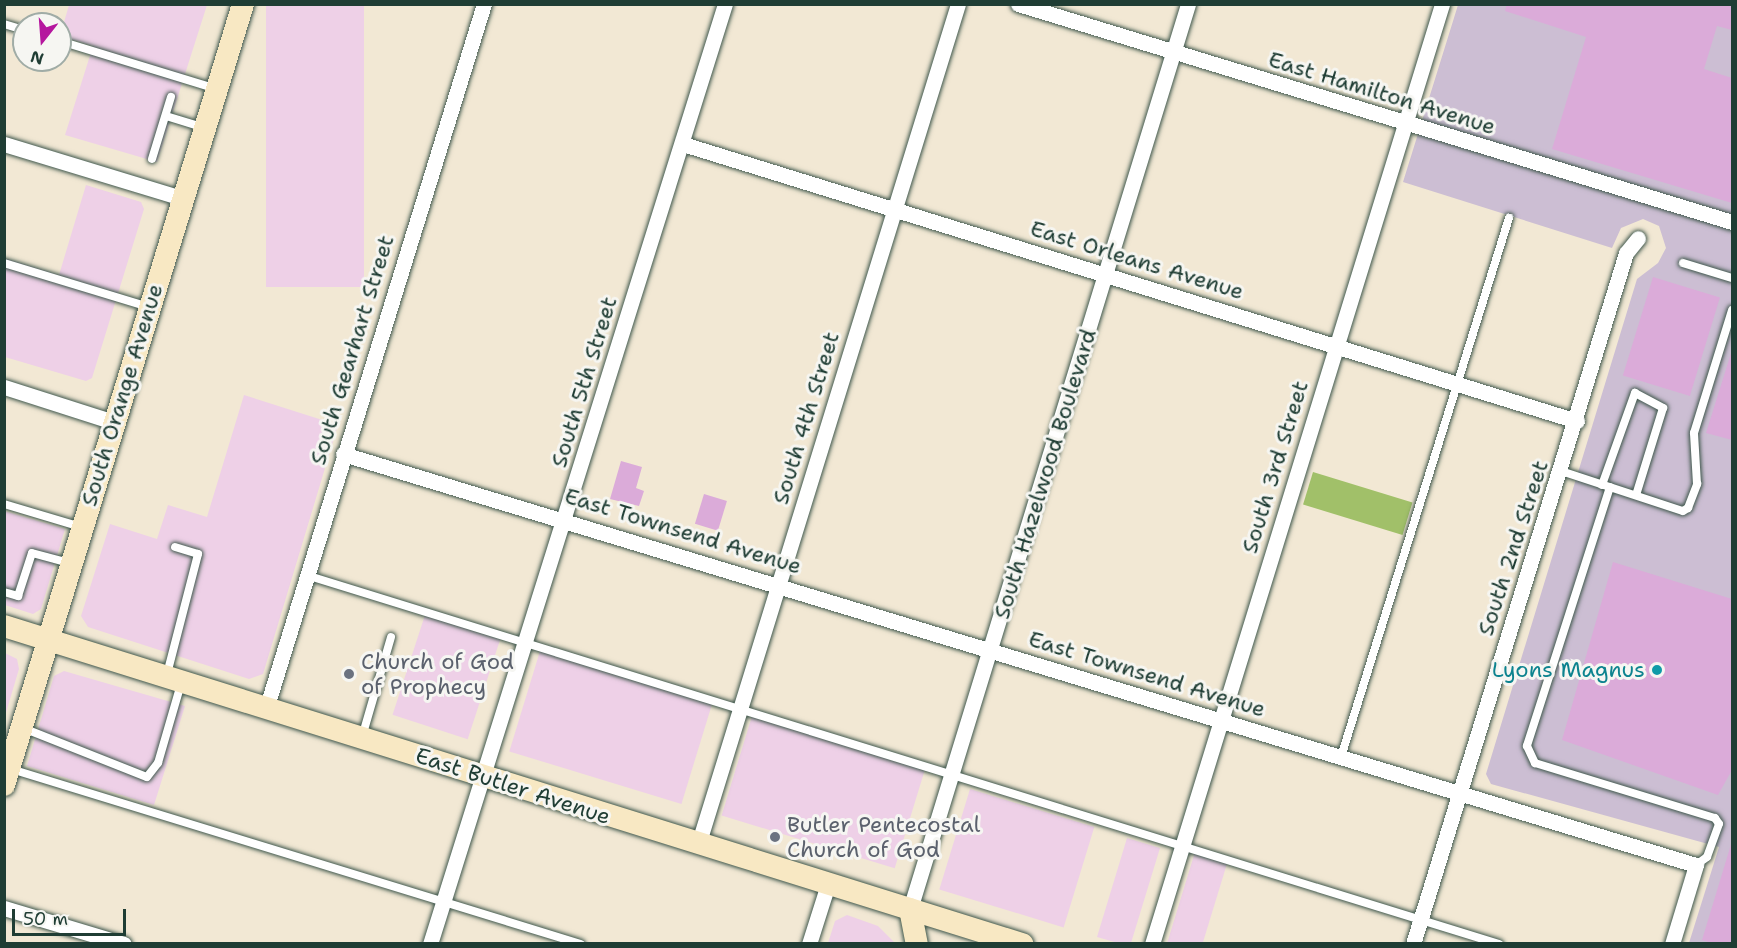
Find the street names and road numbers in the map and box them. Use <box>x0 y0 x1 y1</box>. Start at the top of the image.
street label: East Hamilton Avenue <box>1265 46 1499 140</box>
street label: East Orleans Avenue <box>1027 215 1247 305</box>
street label: South Gearhart Street <box>305 232 399 468</box>
street label: South Orange Avenue <box>76 281 168 509</box>
street label: South 5th Street <box>545 293 623 471</box>
street label: South Hazelwood Boulevard <box>988 326 1102 622</box>
street label: South 4th Street <box>767 329 845 507</box>
street label: South 3rd Street <box>1236 378 1314 556</box>
street label: South 2nd Street <box>1472 457 1554 639</box>
street label: East Townsend Avenue <box>561 482 805 580</box>
street label: East Townsend Avenue <box>1025 625 1269 723</box>
street label: East Butler Avenue <box>412 742 614 830</box>

